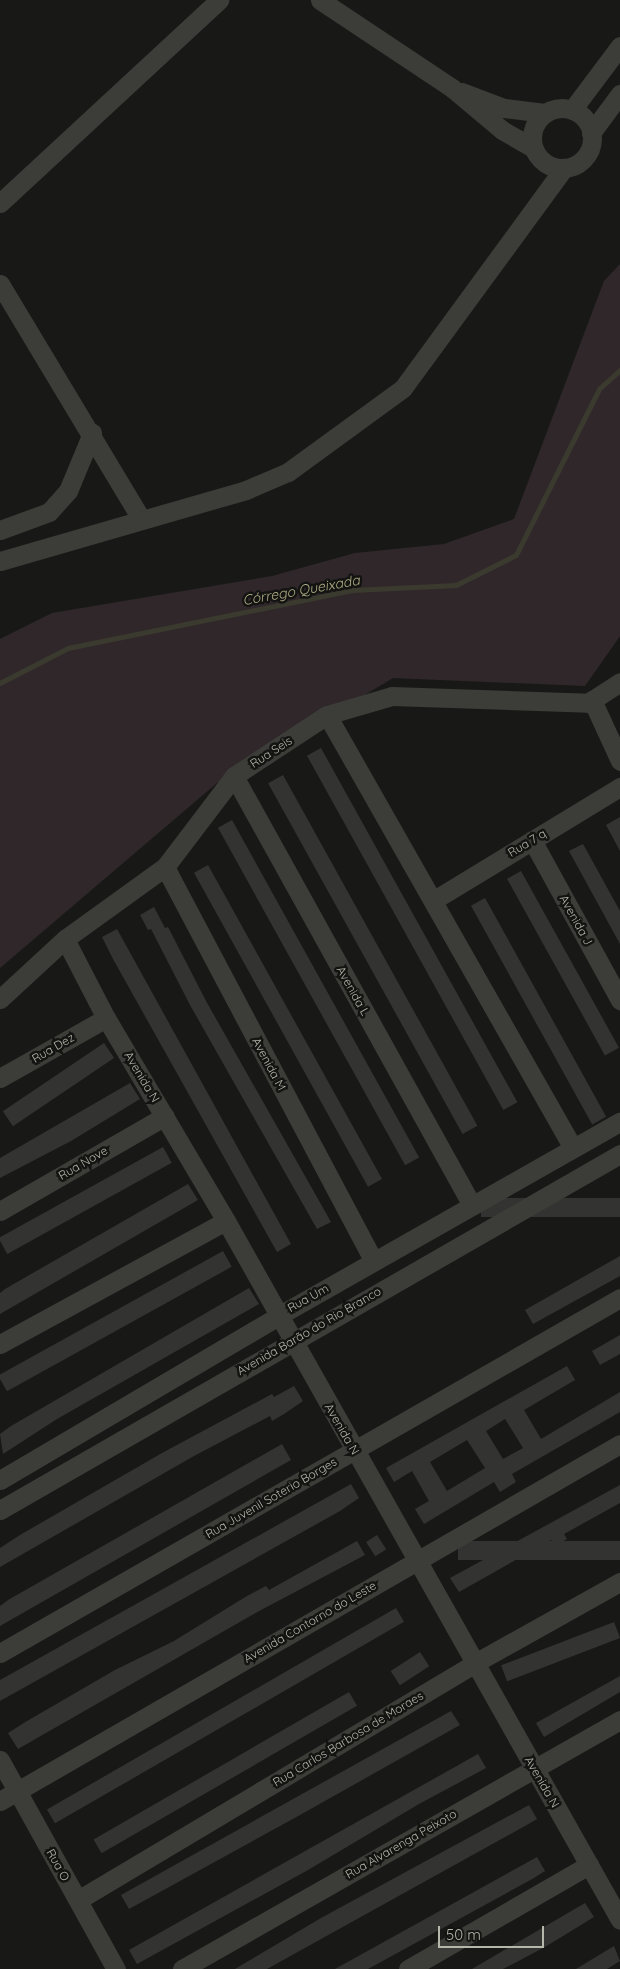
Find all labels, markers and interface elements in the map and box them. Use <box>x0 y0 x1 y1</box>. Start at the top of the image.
water label: Córrego Queixada <box>241 571 361 609</box>
street label: Rua Seis <box>247 733 295 771</box>
street label: Rua 7 q <box>505 826 549 860</box>
street label: Avenida J <box>556 893 596 947</box>
street label: Avenida L <box>334 964 372 1018</box>
street label: Rua Dez <box>29 1030 77 1066</box>
street label: Avenida M <box>249 1035 289 1093</box>
street label: Avenida N <box>121 1049 163 1105</box>
street label: Rua Nove <box>56 1143 110 1183</box>
street label: Rua Um <box>285 1281 331 1315</box>
street label: Avenida Barão do Rio Branco <box>234 1284 384 1378</box>
street label: Avenida N <box>322 1401 362 1457</box>
street label: Rua Juvenil Soterio Borges <box>203 1454 339 1542</box>
street label: Avenida Contorno do Leste <box>241 1578 379 1666</box>
street label: Rua Carlos Barbosa de Moraes <box>270 1688 426 1790</box>
street label: Avenida N <box>522 1754 562 1810</box>
street label: Rua Alvarenga Peixoto <box>343 1806 459 1882</box>
street label: Rua O <box>43 1846 73 1884</box>
scale bar <box>440 1916 546 1948</box>
text: 50 m <box>446 1925 481 1944</box>

